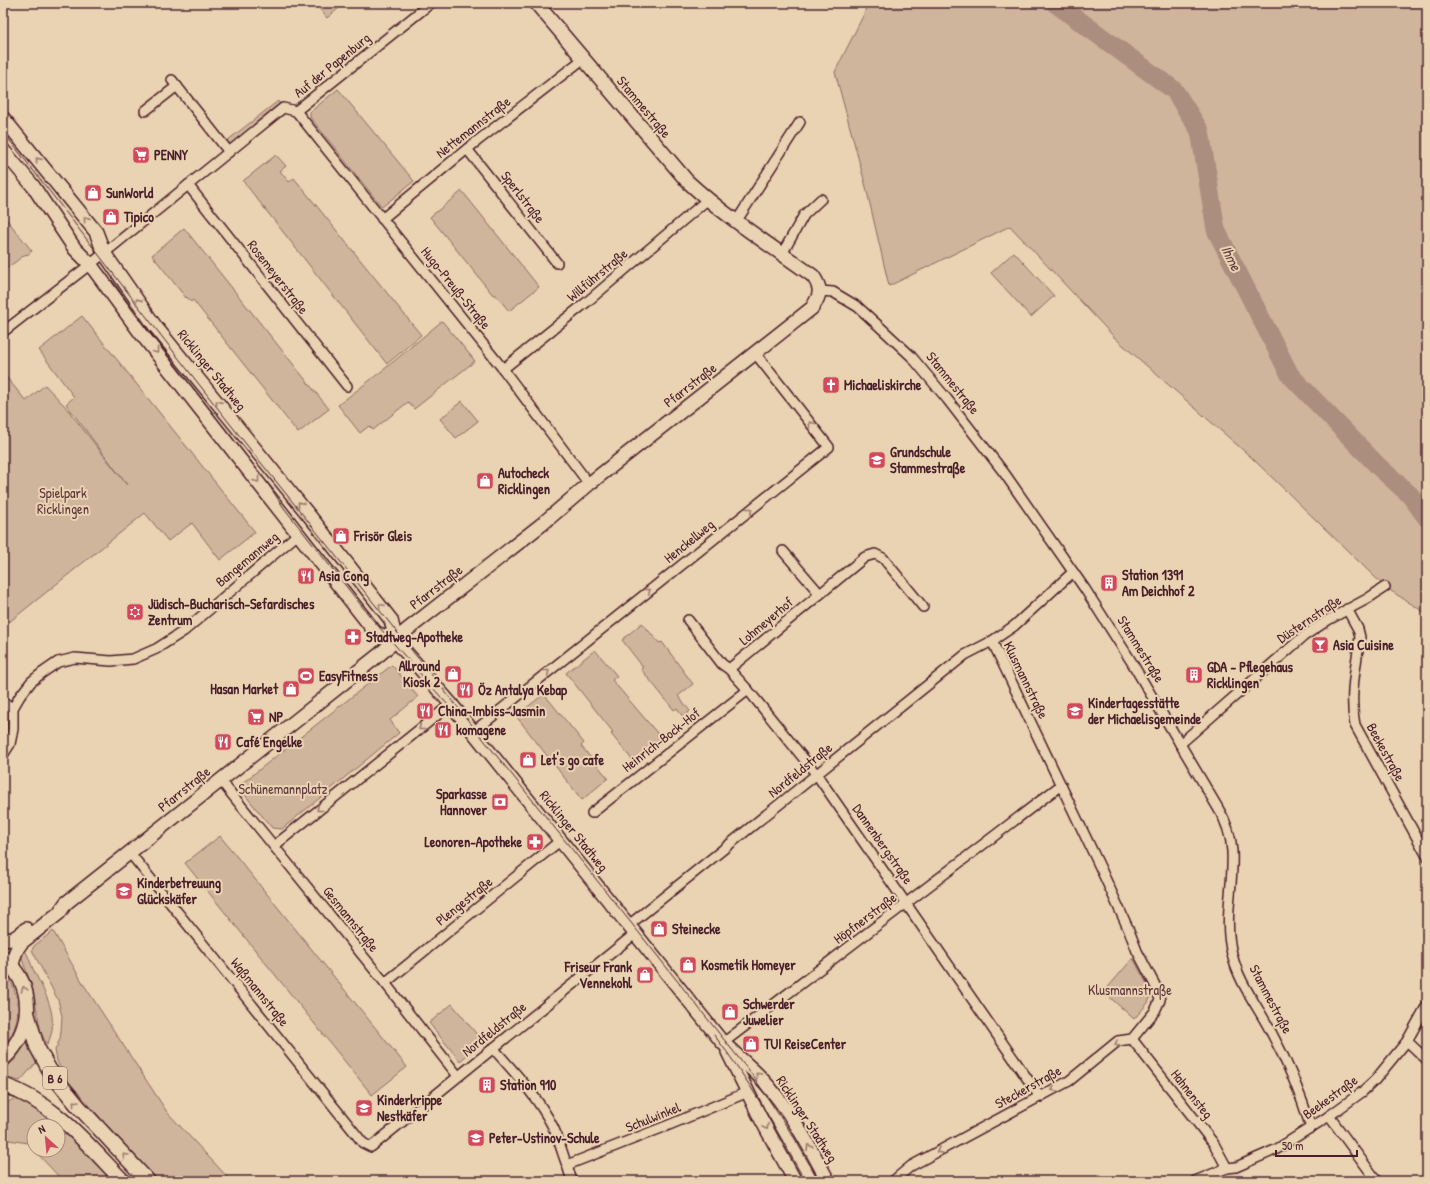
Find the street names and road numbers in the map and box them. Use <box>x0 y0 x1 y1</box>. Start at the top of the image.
street label: Auf der Papenburg <box>289 28 375 102</box>
street label: Stammestraße <box>612 72 676 143</box>
street label: Nettemannstraße <box>431 91 515 163</box>
street label: Sperlstraße <box>496 167 550 228</box>
street label: Rosemeyerstraße <box>243 236 314 319</box>
street label: Hugo-Preuß-Straße <box>416 242 496 334</box>
street label: Willführstraße <box>562 243 632 306</box>
street label: Ricklinger Stadtweg <box>173 325 251 415</box>
street label: Stammestraße <box>922 347 985 419</box>
street label: Pfarrstraße <box>659 358 721 412</box>
street label: Henckellweg <box>660 514 718 568</box>
street label: Bangemannweg <box>211 527 283 591</box>
street label: Pfarrstraße <box>405 560 467 614</box>
street label: Düsternstraße <box>1273 590 1346 648</box>
street label: Lohmeyerhof <box>735 592 797 650</box>
street label: Stammestraße <box>1113 612 1170 687</box>
street label: Klusmannstraße <box>999 638 1054 722</box>
street label: Heinrich-Bock-Hof <box>618 703 704 776</box>
street label: Beekestraße <box>1362 719 1410 785</box>
street label: Nordfeldstraße <box>763 737 837 802</box>
street label: Pfarrstraße <box>154 761 215 816</box>
street label: Ricklinger Stadtweg <box>535 786 613 876</box>
street label: Dannenbergstraße <box>848 800 918 888</box>
street label: Plengestraße <box>431 871 497 930</box>
street label: Gesmannstraße <box>318 882 384 956</box>
street label: Höpfnerstraße <box>829 887 901 948</box>
street label: Waßmannstraße <box>226 953 294 1031</box>
street label: Stammestraße <box>1244 961 1298 1037</box>
street label: Nordfeldstraße <box>457 996 531 1061</box>
street label: Steckerstraße <box>991 1060 1065 1113</box>
street label: Hahnensteg <box>1166 1065 1218 1123</box>
road number: B 6 <box>43 1067 67 1089</box>
street label: Beekestraße <box>1298 1070 1362 1124</box>
street label: Ricklinger Stadtweg <box>771 1072 843 1166</box>
street label: Schulwinkel <box>622 1097 684 1136</box>

